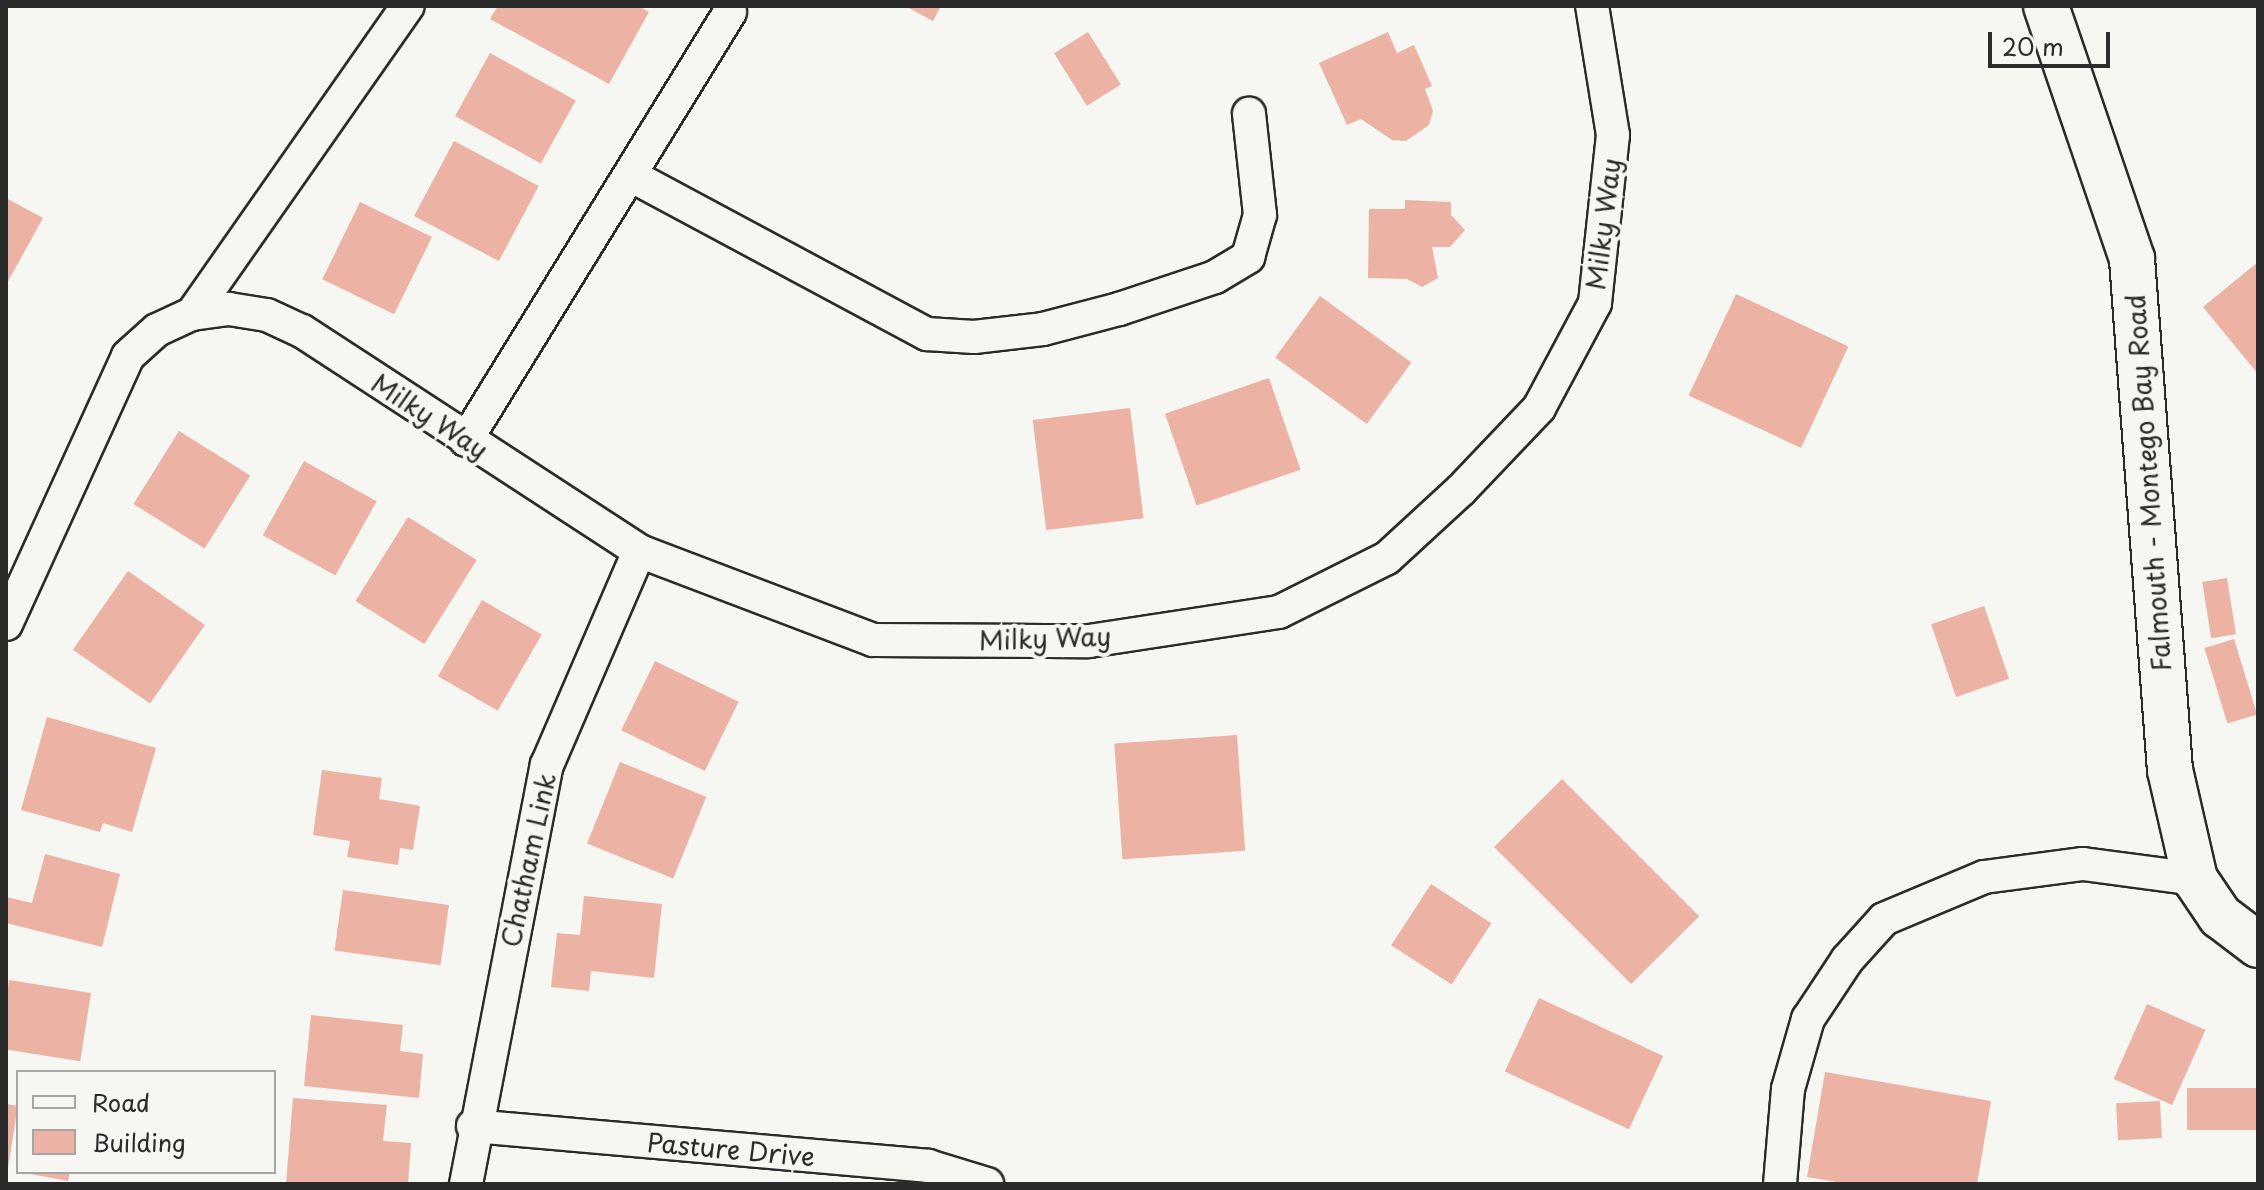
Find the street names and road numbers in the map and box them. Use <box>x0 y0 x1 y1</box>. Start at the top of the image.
street label: Milky Way <box>1579 155 1627 293</box>
street label: Falmouth - Montego Bay Road <box>2119 292 2177 674</box>
street label: Milky Way <box>365 366 495 466</box>
street label: Milky Way <box>977 620 1113 656</box>
street label: Chatham Link <box>494 770 562 950</box>
street label: Pasture Drive <box>645 1126 817 1172</box>

